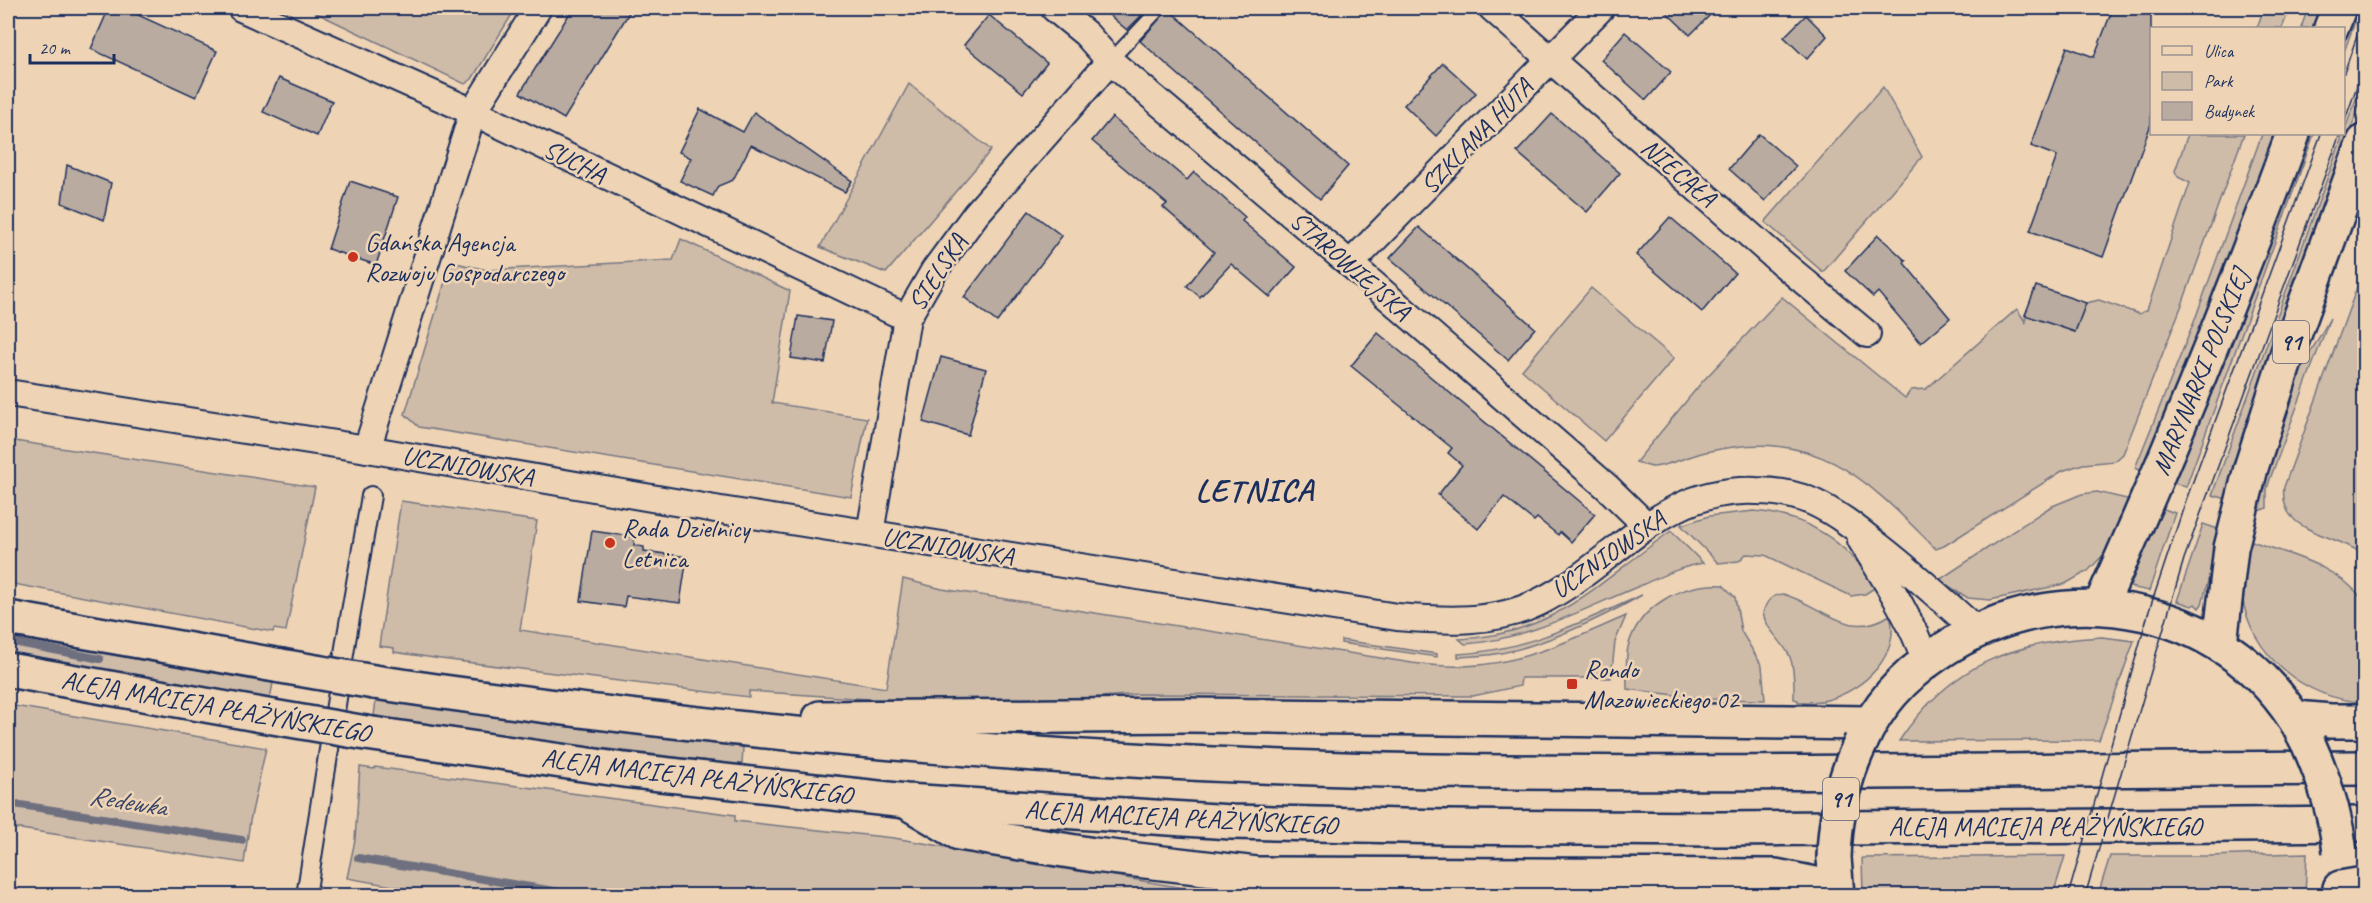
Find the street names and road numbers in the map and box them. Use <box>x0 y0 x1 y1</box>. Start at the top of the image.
street label: SZKLANA HUTA <box>1413 70 1541 201</box>
street label: NIECAŁA <box>1634 131 1725 215</box>
street label: SUCHA <box>538 132 612 191</box>
street label: STAROWIEJSKA <box>1283 204 1419 328</box>
street label: SIELSKA <box>900 227 975 317</box>
street label: MARYNARKI POLSKIEJ <box>2144 261 2258 480</box>
road number: 91 <box>2273 321 2309 363</box>
street label: UCZNIOWSKA <box>400 439 538 495</box>
street label: UCZNIOWSKA <box>1545 502 1674 606</box>
street label: UCZNIOWSKA <box>880 520 1018 573</box>
street label: ALEJA MACIEJA PŁAŻYŃSKIEGO <box>59 663 376 750</box>
street label: ALEJA MACIEJA PŁAŻYŃSKIEGO <box>540 741 857 812</box>
road number: 91 <box>1823 778 1859 820</box>
street label: ALEJA MACIEJA PŁAŻYŃSKIEGO <box>1024 793 1341 842</box>
street label: ALEJA MACIEJA PŁAŻYŃSKIEGO <box>1889 810 2205 843</box>

